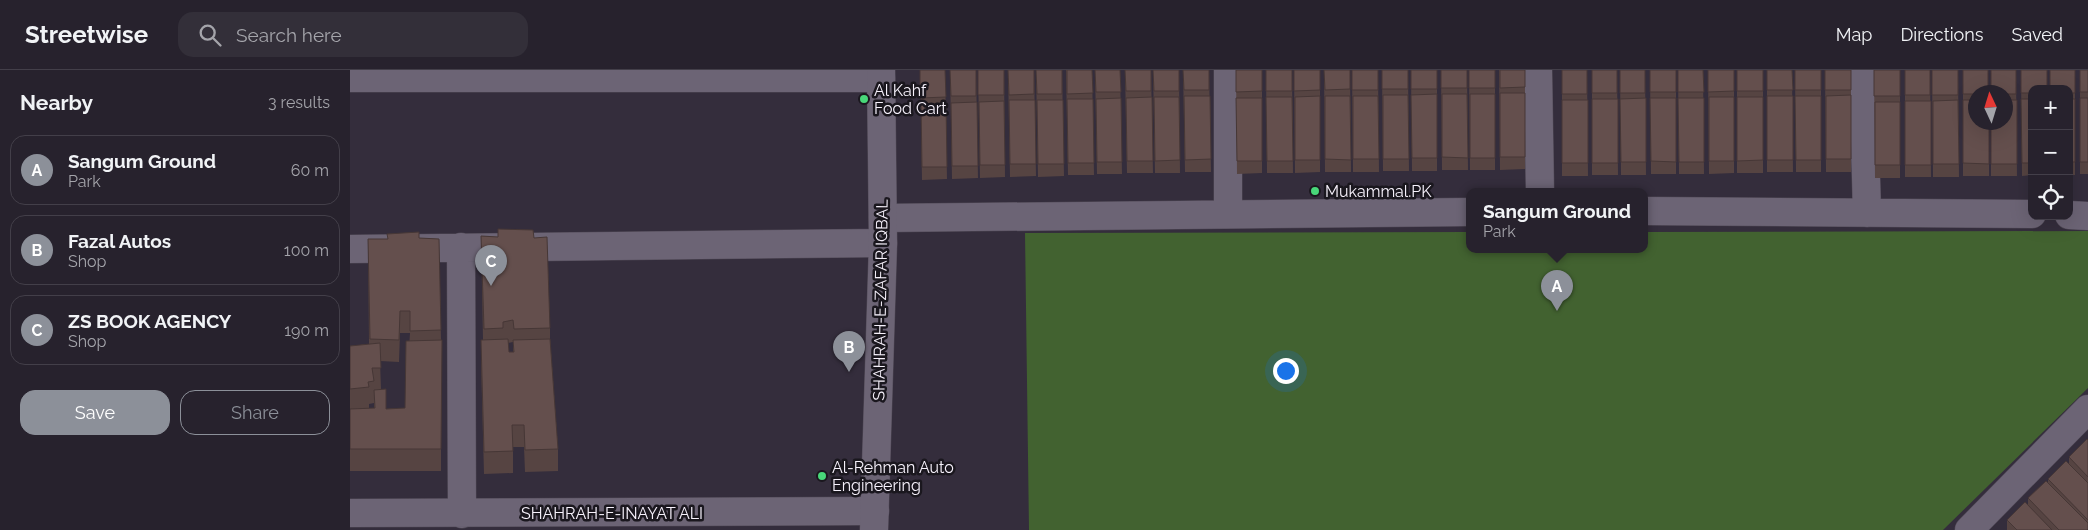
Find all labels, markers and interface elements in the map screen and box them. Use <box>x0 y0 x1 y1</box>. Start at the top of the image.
search box <box>178 12 528 57</box>
text: Streetwise <box>25 20 148 49</box>
icon: search <box>196 21 224 49</box>
text: Search here <box>236 24 342 46</box>
text: Map <box>1836 24 1872 45</box>
text: Directions <box>1900 24 1984 45</box>
text: Saved <box>2012 24 2063 45</box>
place label: Al Kahf Food Cart <box>874 81 947 118</box>
north arrow <box>1968 85 2013 130</box>
map controls <box>2028 85 2073 220</box>
button: + <box>2028 85 2073 130</box>
text: Nearby <box>20 90 93 115</box>
text: 3 results <box>268 93 330 112</box>
marker: Al Kahf Food Cart <box>858 93 870 105</box>
button: − <box>2028 130 2073 175</box>
text: Sangum Ground <box>68 150 216 172</box>
text: A <box>32 161 42 180</box>
text: 60 m <box>291 161 329 180</box>
text: Park <box>68 172 101 191</box>
button: locate <box>2028 175 2073 220</box>
place label: Mukammal.PK <box>1325 182 1432 201</box>
marker: Mukammal.PK <box>1309 185 1321 197</box>
popup <box>1466 188 1648 253</box>
street label: SHAHRAH-E-ZAFAR IQBAL <box>869 198 892 401</box>
text: Sangum Ground <box>1483 200 1631 222</box>
text: Park <box>1483 222 1516 241</box>
text: Fazal Autos <box>68 230 171 252</box>
text: B <box>32 241 42 260</box>
text: 100 m <box>284 241 329 260</box>
pin: C <box>475 245 507 286</box>
text: Shop <box>68 252 106 271</box>
pin: A <box>1541 270 1573 311</box>
text: ZS BOOK AGENCY <box>68 310 231 332</box>
text: C <box>32 321 42 340</box>
text: 190 m <box>284 321 329 340</box>
pin: B <box>833 331 865 372</box>
text: Shop <box>68 332 106 351</box>
your location <box>1273 358 1299 384</box>
button: Save <box>20 390 170 435</box>
button: Share <box>180 390 330 435</box>
place label: Al-Rehman Auto Engineering <box>832 458 954 495</box>
marker: Al-Rehman Auto Engineering <box>816 470 828 482</box>
street label: SHAHRAH-E-INAYAT ALI <box>521 504 703 523</box>

